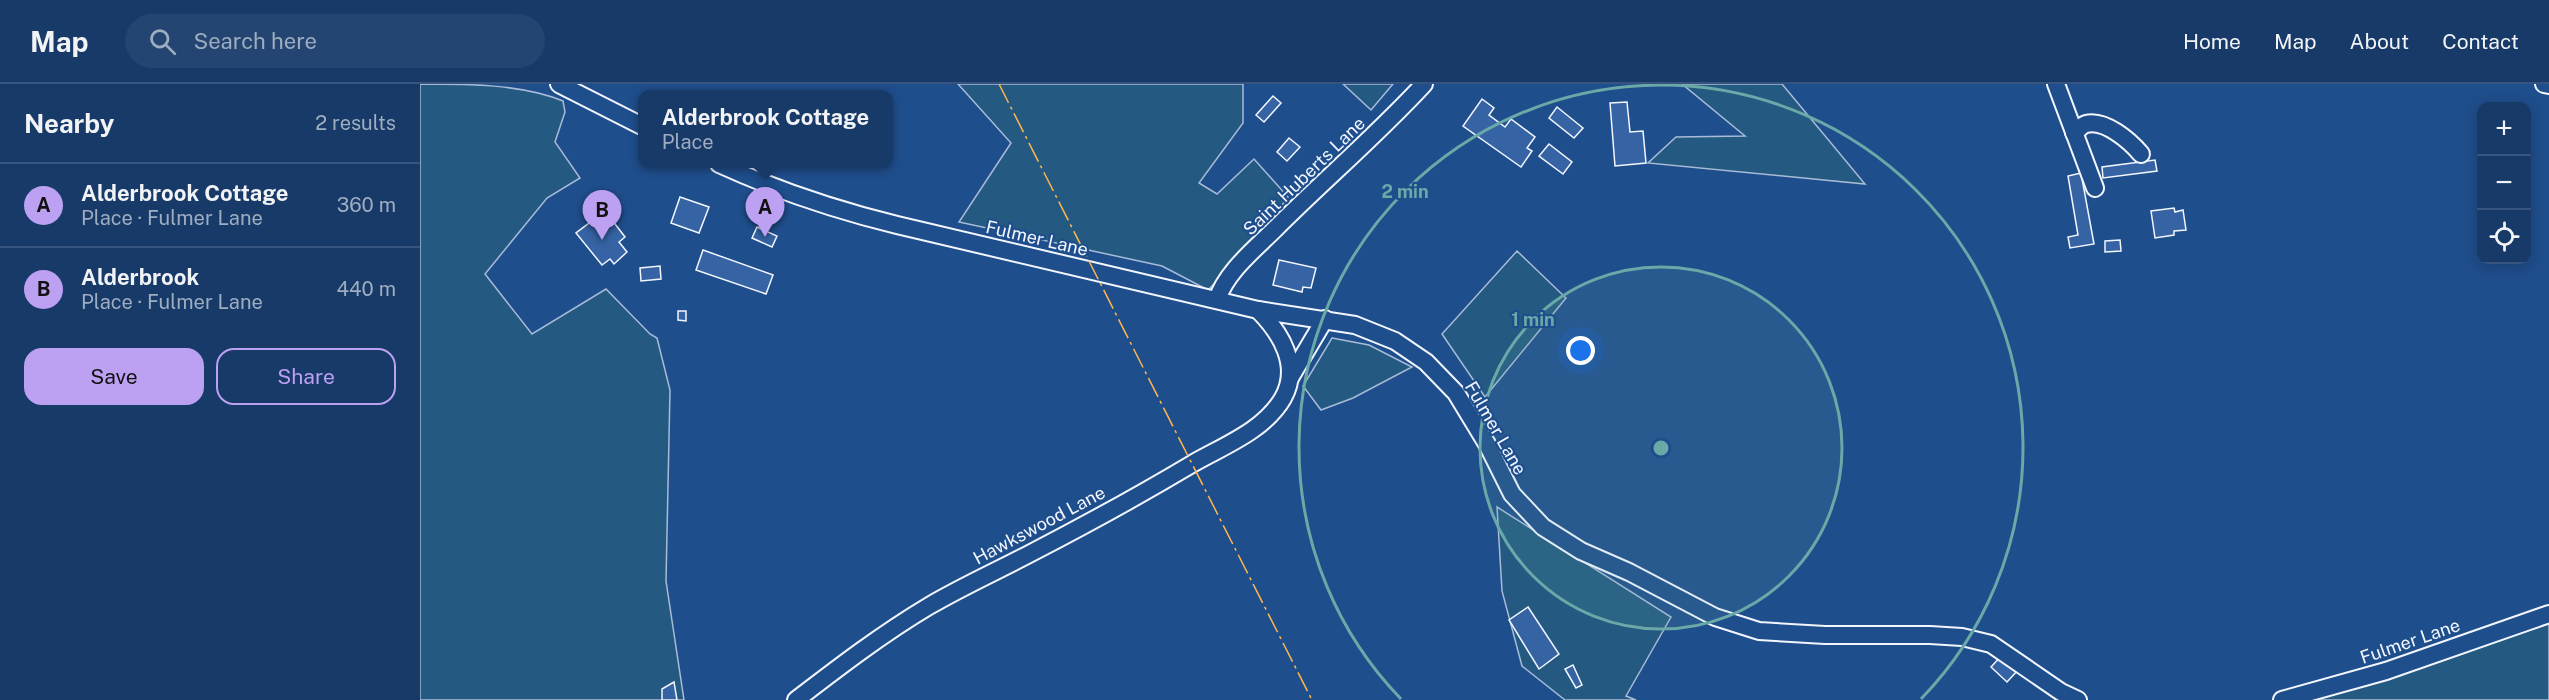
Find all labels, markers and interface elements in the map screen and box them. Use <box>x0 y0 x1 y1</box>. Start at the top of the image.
search box <box>125 14 545 68</box>
text: Map <box>30 25 89 58</box>
icon: search <box>146 25 179 58</box>
text: Search here <box>194 28 317 54</box>
text: Home <box>2183 29 2241 54</box>
text: Map <box>2274 29 2317 54</box>
text: About <box>2350 29 2409 54</box>
text: Contact <box>2442 29 2519 54</box>
popup <box>638 90 893 168</box>
map controls <box>2477 102 2531 264</box>
button: + <box>2477 102 2531 156</box>
text: Alderbrook Cottage <box>662 104 869 130</box>
text: Nearby <box>24 108 114 139</box>
text: 2 results <box>315 111 396 135</box>
street label: Saint Huberts Lane <box>1239 113 1369 239</box>
text: Place <box>662 130 714 154</box>
button: − <box>2477 156 2531 210</box>
text: Alderbrook Cottage <box>81 180 289 206</box>
text: 2 min <box>1381 181 1429 202</box>
pin: A <box>746 188 784 237</box>
pin: B <box>582 190 621 240</box>
text: A <box>36 193 51 217</box>
text: 360 m <box>337 193 396 217</box>
text: Place · Fulmer Lane <box>81 206 263 230</box>
button: locate <box>2477 210 2531 264</box>
street label: Fulmer Lane <box>984 216 1090 260</box>
text: Alderbrook <box>81 264 199 290</box>
text: B <box>37 277 50 301</box>
text: 440 m <box>336 277 396 301</box>
text: Place · Fulmer Lane <box>81 290 263 314</box>
text: 1 min <box>1511 309 1555 330</box>
your location <box>1566 336 1595 365</box>
button: Save <box>24 348 204 405</box>
button: Share <box>216 348 396 405</box>
street label: Fulmer Lane <box>1461 378 1531 478</box>
centre of rings <box>1651 438 1671 458</box>
street label: Hawkswood Lane <box>969 481 1109 569</box>
street label: Fulmer Lane <box>2357 614 2463 668</box>

